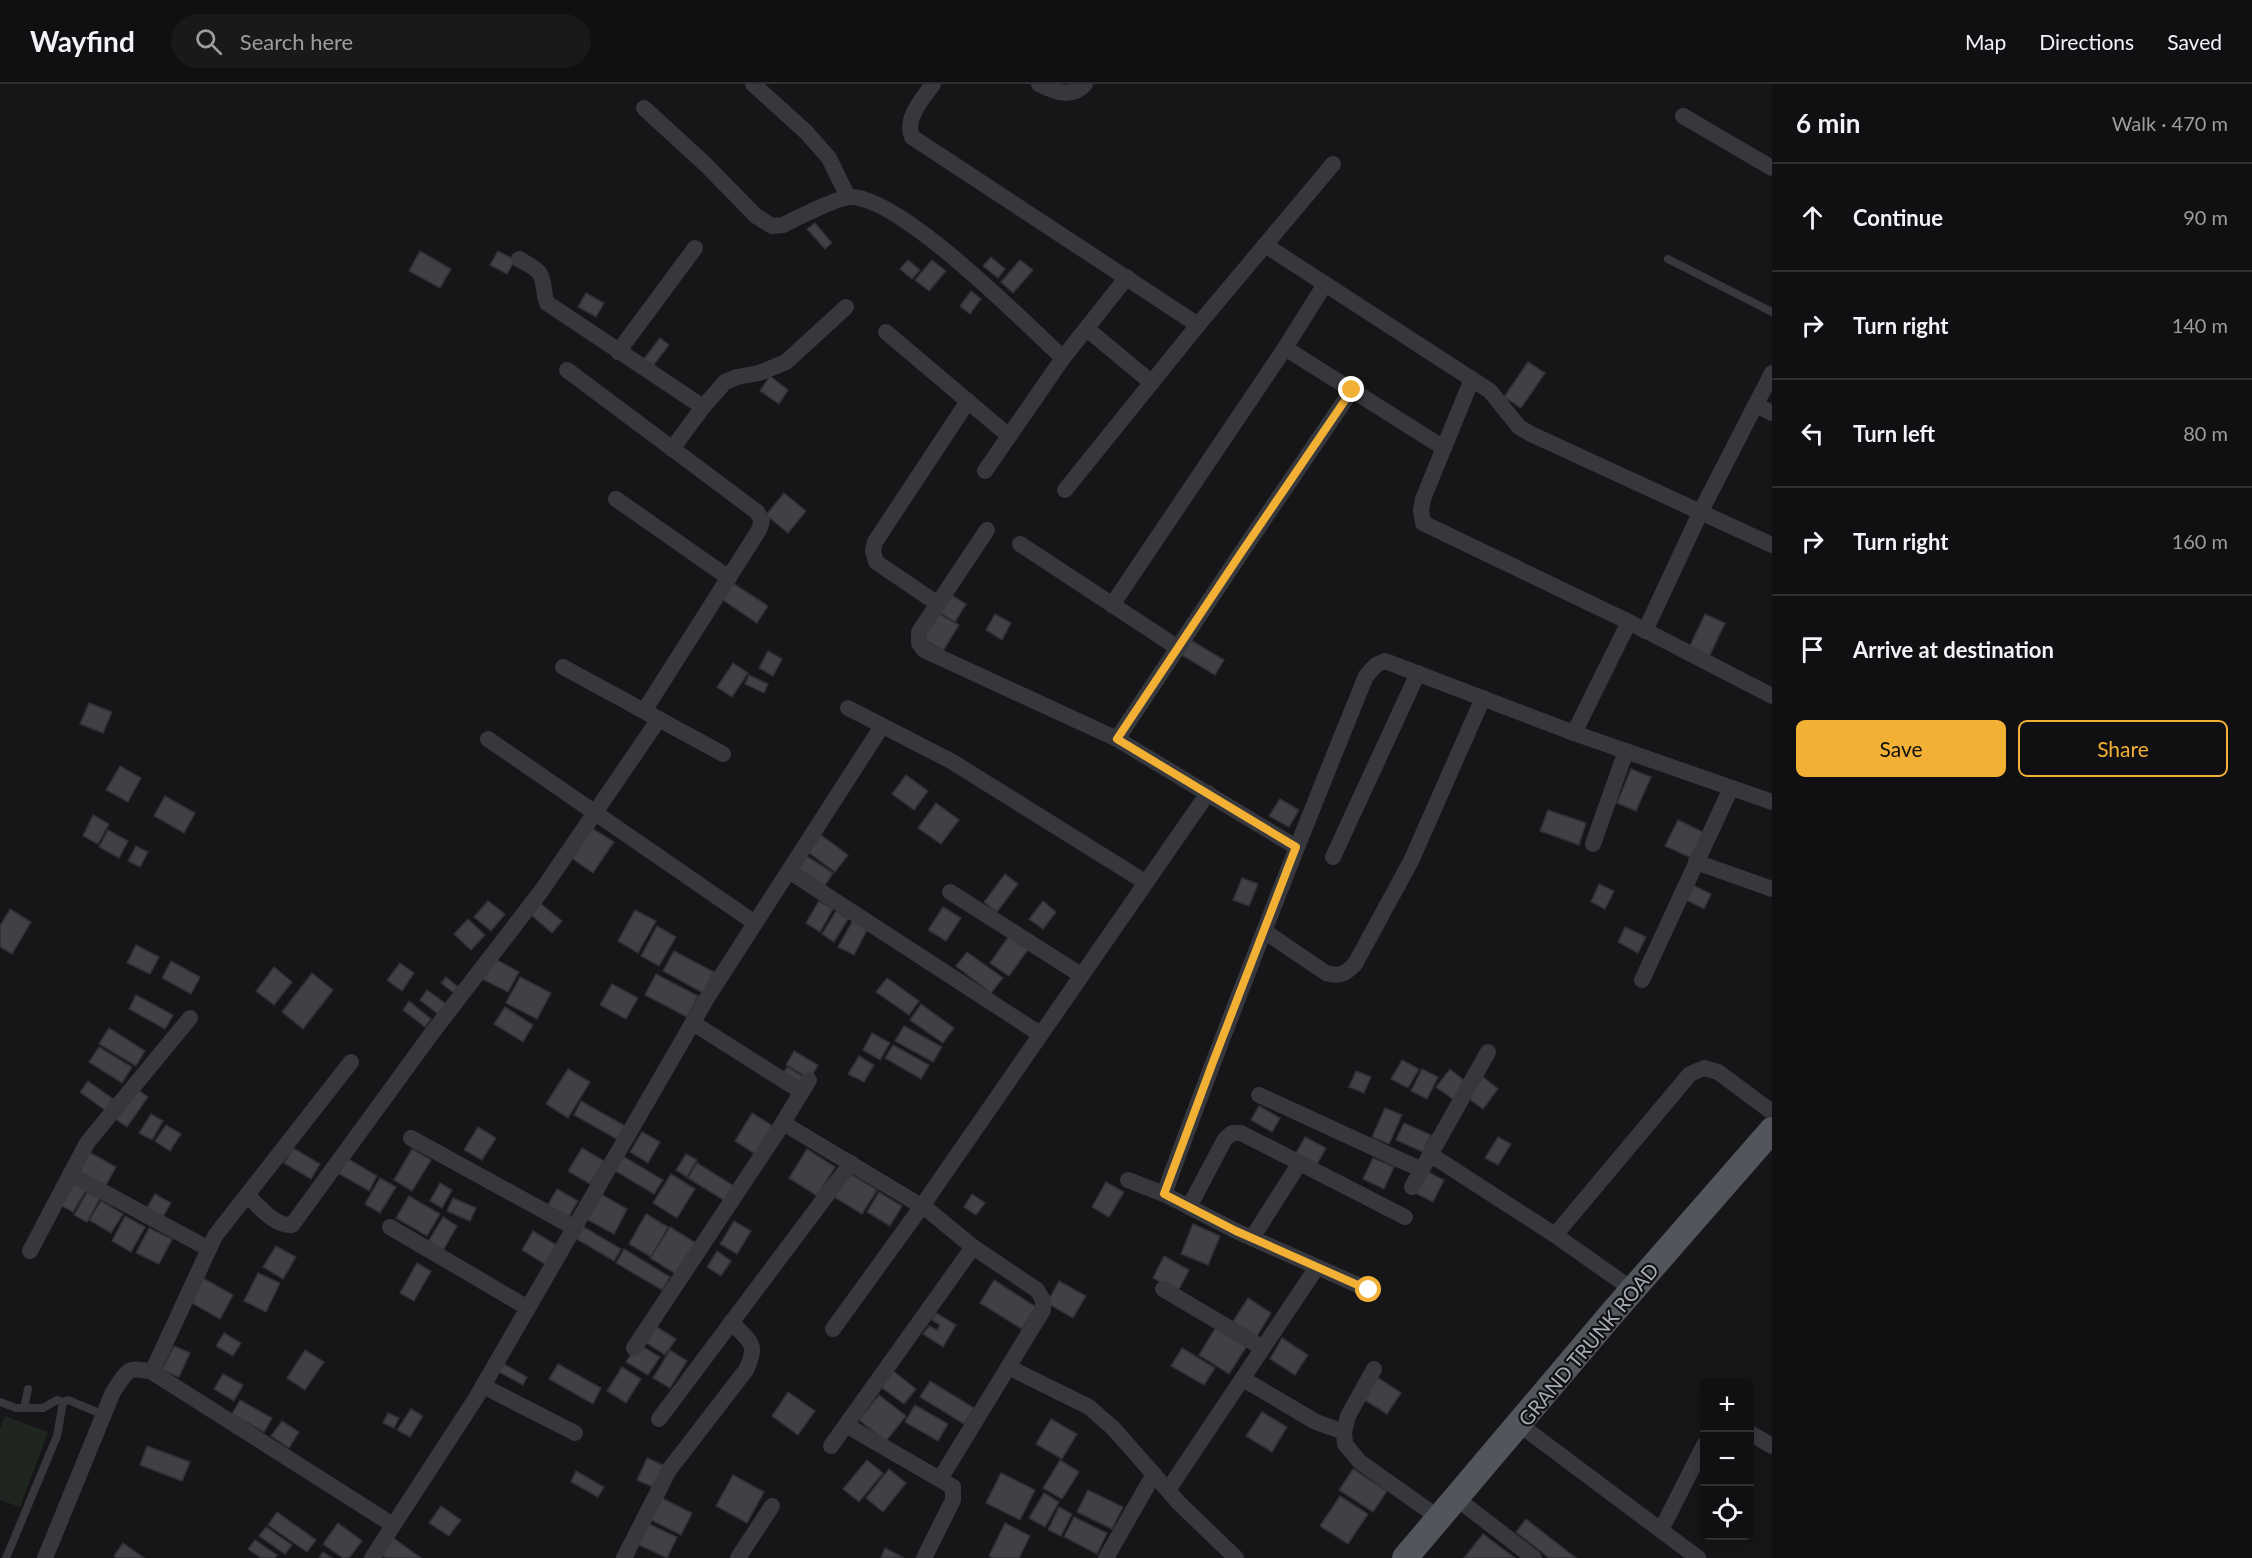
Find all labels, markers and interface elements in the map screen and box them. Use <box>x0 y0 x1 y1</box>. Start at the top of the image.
search box <box>171 14 591 68</box>
text: Wayfind <box>30 24 135 58</box>
icon: search <box>192 25 225 58</box>
text: Search here <box>240 28 353 55</box>
text: Map <box>1965 29 2006 54</box>
text: Directions <box>2039 29 2134 54</box>
text: Saved <box>2167 29 2222 54</box>
text: 6 min <box>1796 107 1860 139</box>
text: Walk · 470 m <box>2112 111 2228 135</box>
icon: ahead <box>1796 201 1829 234</box>
text: Continue <box>1853 204 1943 231</box>
text: 90 m <box>2183 205 2228 229</box>
icon: right <box>1796 309 1829 342</box>
text: Turn right <box>1853 312 1948 339</box>
text: 140 m <box>2172 313 2228 337</box>
route end <box>1338 376 1364 402</box>
icon: left <box>1796 417 1829 450</box>
text: Turn left <box>1853 420 1935 447</box>
text: 80 m <box>2183 421 2228 445</box>
icon: right <box>1796 525 1829 558</box>
text: Turn right <box>1853 528 1948 555</box>
text: 160 m <box>2172 529 2228 553</box>
icon: arrive <box>1796 633 1829 666</box>
text: Arrive at destination <box>1853 636 2054 663</box>
button: Save <box>1796 720 2006 777</box>
button: Share <box>2018 720 2228 777</box>
street label: GRAND TRUNK ROAD <box>1513 1258 1663 1430</box>
route start <box>1355 1276 1381 1302</box>
map controls <box>1700 1378 1754 1540</box>
button: + <box>1700 1378 1754 1432</box>
button: − <box>1700 1432 1754 1486</box>
button: locate <box>1700 1486 1754 1540</box>

